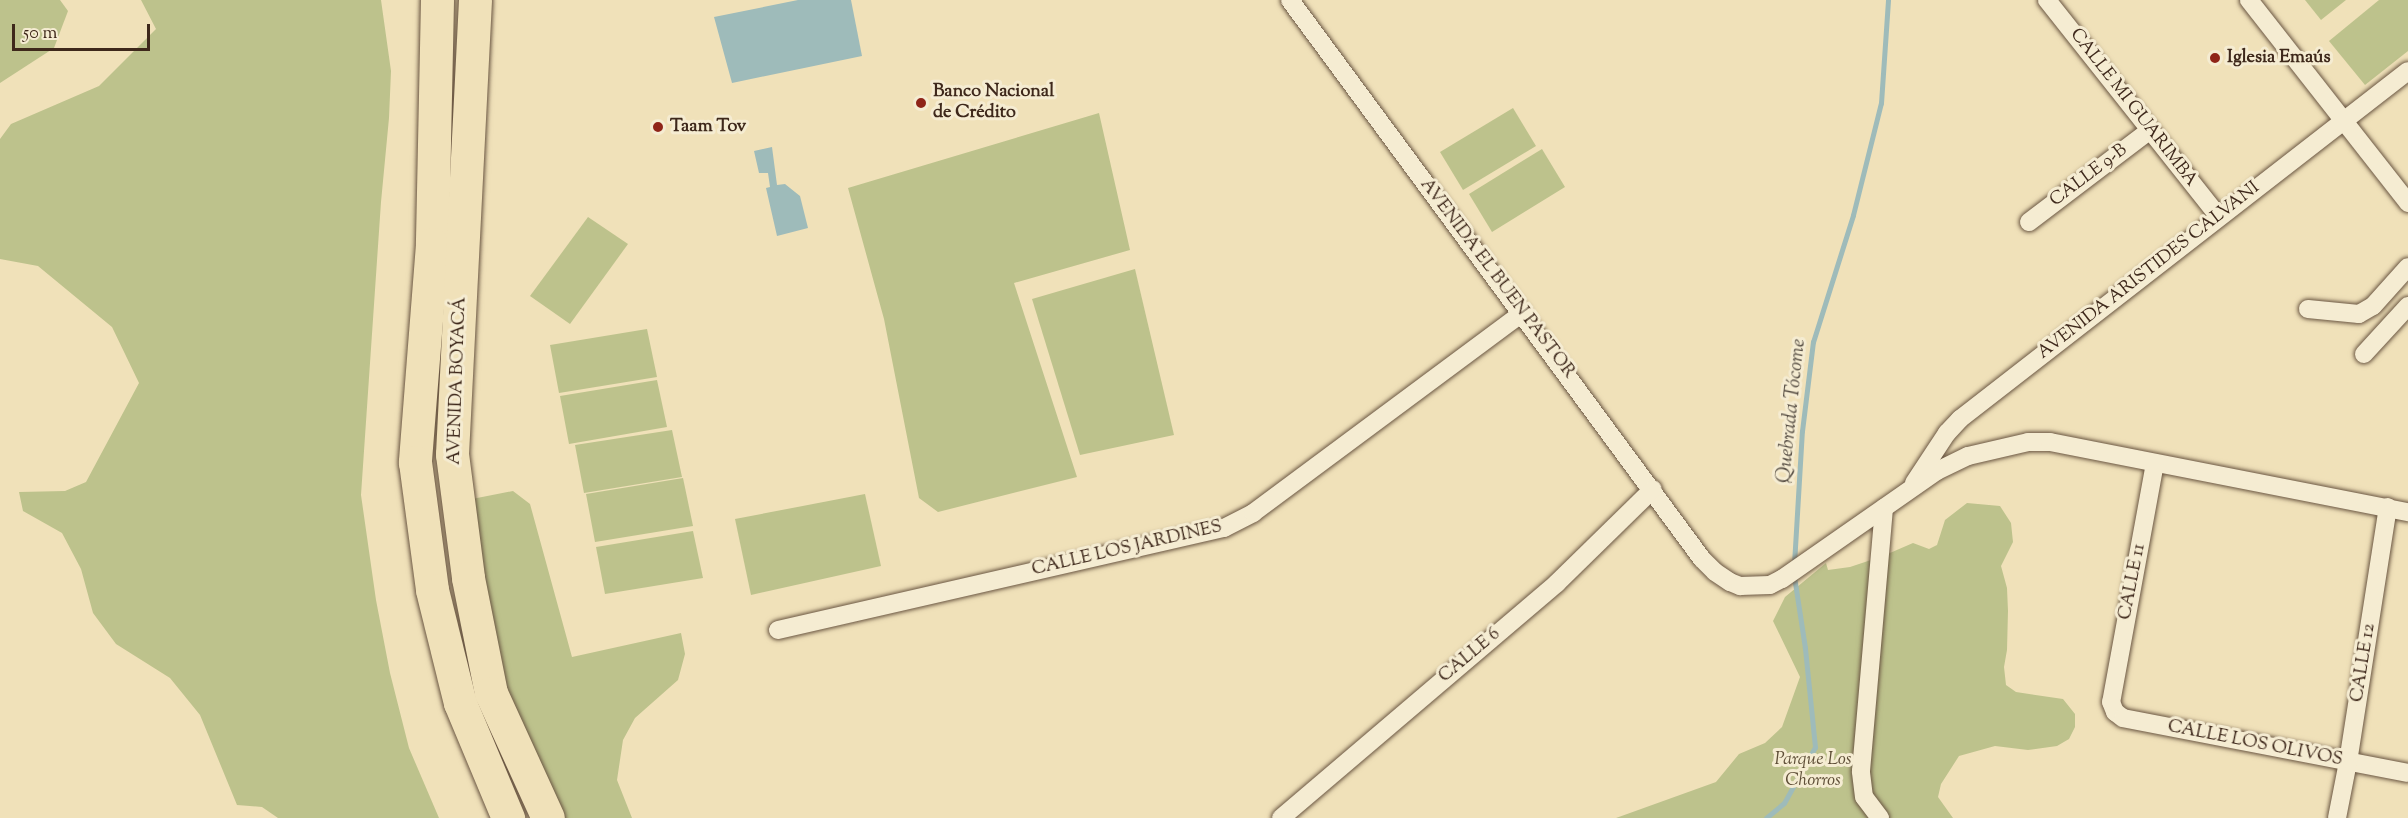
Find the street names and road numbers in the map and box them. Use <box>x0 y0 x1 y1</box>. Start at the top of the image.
street label: CALLE MI GUARIMBA <box>2065 25 2201 191</box>
street label: CALLE 9-B <box>2046 140 2132 212</box>
street label: AVENIDA EL BUEN PASTOR <box>1415 175 1579 383</box>
street label: AVENIDA ARISTIDES CALVANI <box>2034 178 2264 364</box>
street label: AVENIDA BOYACÁ <box>444 297 472 465</box>
street label: CALLE LOS JARDINES <box>1030 517 1224 581</box>
street label: CALLE 11 <box>2115 542 2151 622</box>
street label: CALLE 12 <box>2347 622 2381 704</box>
street label: CALLE 6 <box>1435 624 1505 688</box>
street label: CALLE LOS OLIVOS <box>2166 716 2344 772</box>

